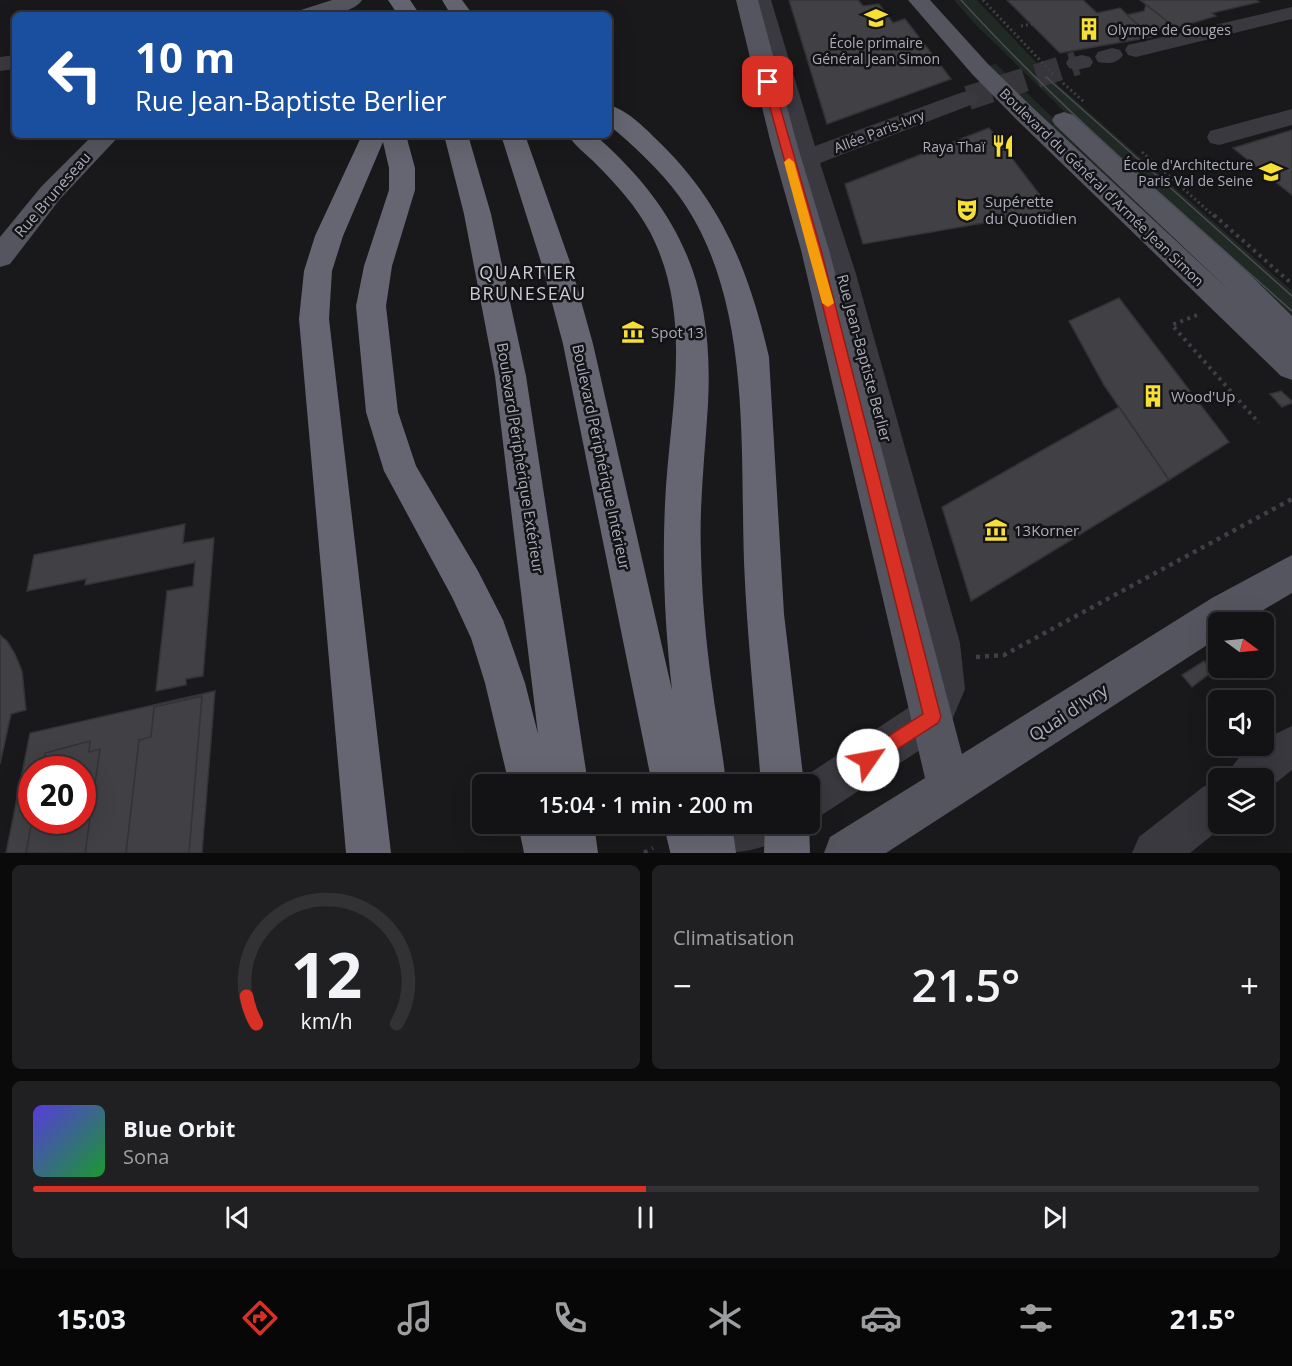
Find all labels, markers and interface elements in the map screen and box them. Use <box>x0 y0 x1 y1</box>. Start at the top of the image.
school or university icon: École primaire Général Jean Simon <box>863 5 889 31</box>
building icon: Olympe de Gouges <box>1076 16 1102 42</box>
place label: Olympe de Gouges <box>1107 20 1231 39</box>
text: 10 m <box>135 28 235 85</box>
place label: École primaire Général Jean Simon <box>812 33 940 68</box>
icon: left <box>36 36 114 114</box>
pin <box>742 56 793 107</box>
icon: arrive <box>751 65 784 98</box>
text: Rue Jean-Baptiste Berlier <box>135 82 447 119</box>
street label: Boulevard du Général d'Armée Jean Simon <box>996 84 1208 290</box>
street label: Allée Paris-Ivry <box>831 105 928 157</box>
restaurant icon: Raya Thaï <box>990 133 1016 159</box>
place label: Raya Thaï <box>923 137 985 156</box>
street label: Rue Bruneseau <box>10 147 94 241</box>
place label: École d'Architecture Paris Val de Seine <box>1123 155 1253 190</box>
school or university icon: École d'Architecture Paris Val de Seine <box>1258 159 1284 185</box>
place label: Supérette du Quotidien <box>985 191 1077 228</box>
theatre icon: Supérette du Quotidien <box>954 197 980 223</box>
district label: QUARTIER BRUNESEAU <box>469 260 587 305</box>
street label: Rue Jean-Baptiste Berlier <box>833 272 897 444</box>
museum icon: Spot 13 <box>620 319 646 345</box>
place label: Spot 13 <box>651 322 704 342</box>
street label: Boulevard Périphérique Extérieur <box>493 341 549 575</box>
street label: Boulevard Périphérique Intérieur <box>568 342 636 572</box>
building icon: Wood'Up <box>1140 383 1166 409</box>
place label: Wood'Up <box>1171 386 1235 406</box>
museum icon: 13Korner <box>983 517 1009 543</box>
place label: 13Korner <box>1014 520 1079 540</box>
north arrow <box>1208 612 1274 678</box>
map controls <box>1208 612 1274 834</box>
street label: Quai d'Ivry <box>1024 677 1113 746</box>
button: sound <box>1208 690 1274 756</box>
position arrow <box>836 728 900 792</box>
speed limit sign: 20 <box>18 756 96 834</box>
button: layers <box>1208 768 1274 834</box>
text: 15:04 · 1 min · 200 m <box>538 789 754 819</box>
text: Climatisation <box>673 924 795 951</box>
text: 12 <box>290 931 362 1016</box>
text: 21.5° <box>912 954 1020 1015</box>
text: − <box>673 963 692 1008</box>
text: + <box>1240 963 1259 1008</box>
text: km/h <box>300 1006 352 1035</box>
text: Blue Orbit <box>123 1113 235 1143</box>
text: Sona <box>123 1143 169 1170</box>
icon: previous <box>221 1201 254 1234</box>
icon: pause <box>629 1201 662 1234</box>
icon: next <box>1038 1201 1071 1234</box>
icon: directions <box>239 1297 281 1339</box>
icon: music <box>394 1297 436 1339</box>
icon: phone <box>549 1297 591 1339</box>
icon: climate <box>704 1297 746 1339</box>
icon: car <box>860 1297 902 1339</box>
icon: filters <box>1015 1297 1057 1339</box>
text: 15:03 <box>57 1300 126 1337</box>
text: 21.5° <box>1170 1300 1235 1337</box>

